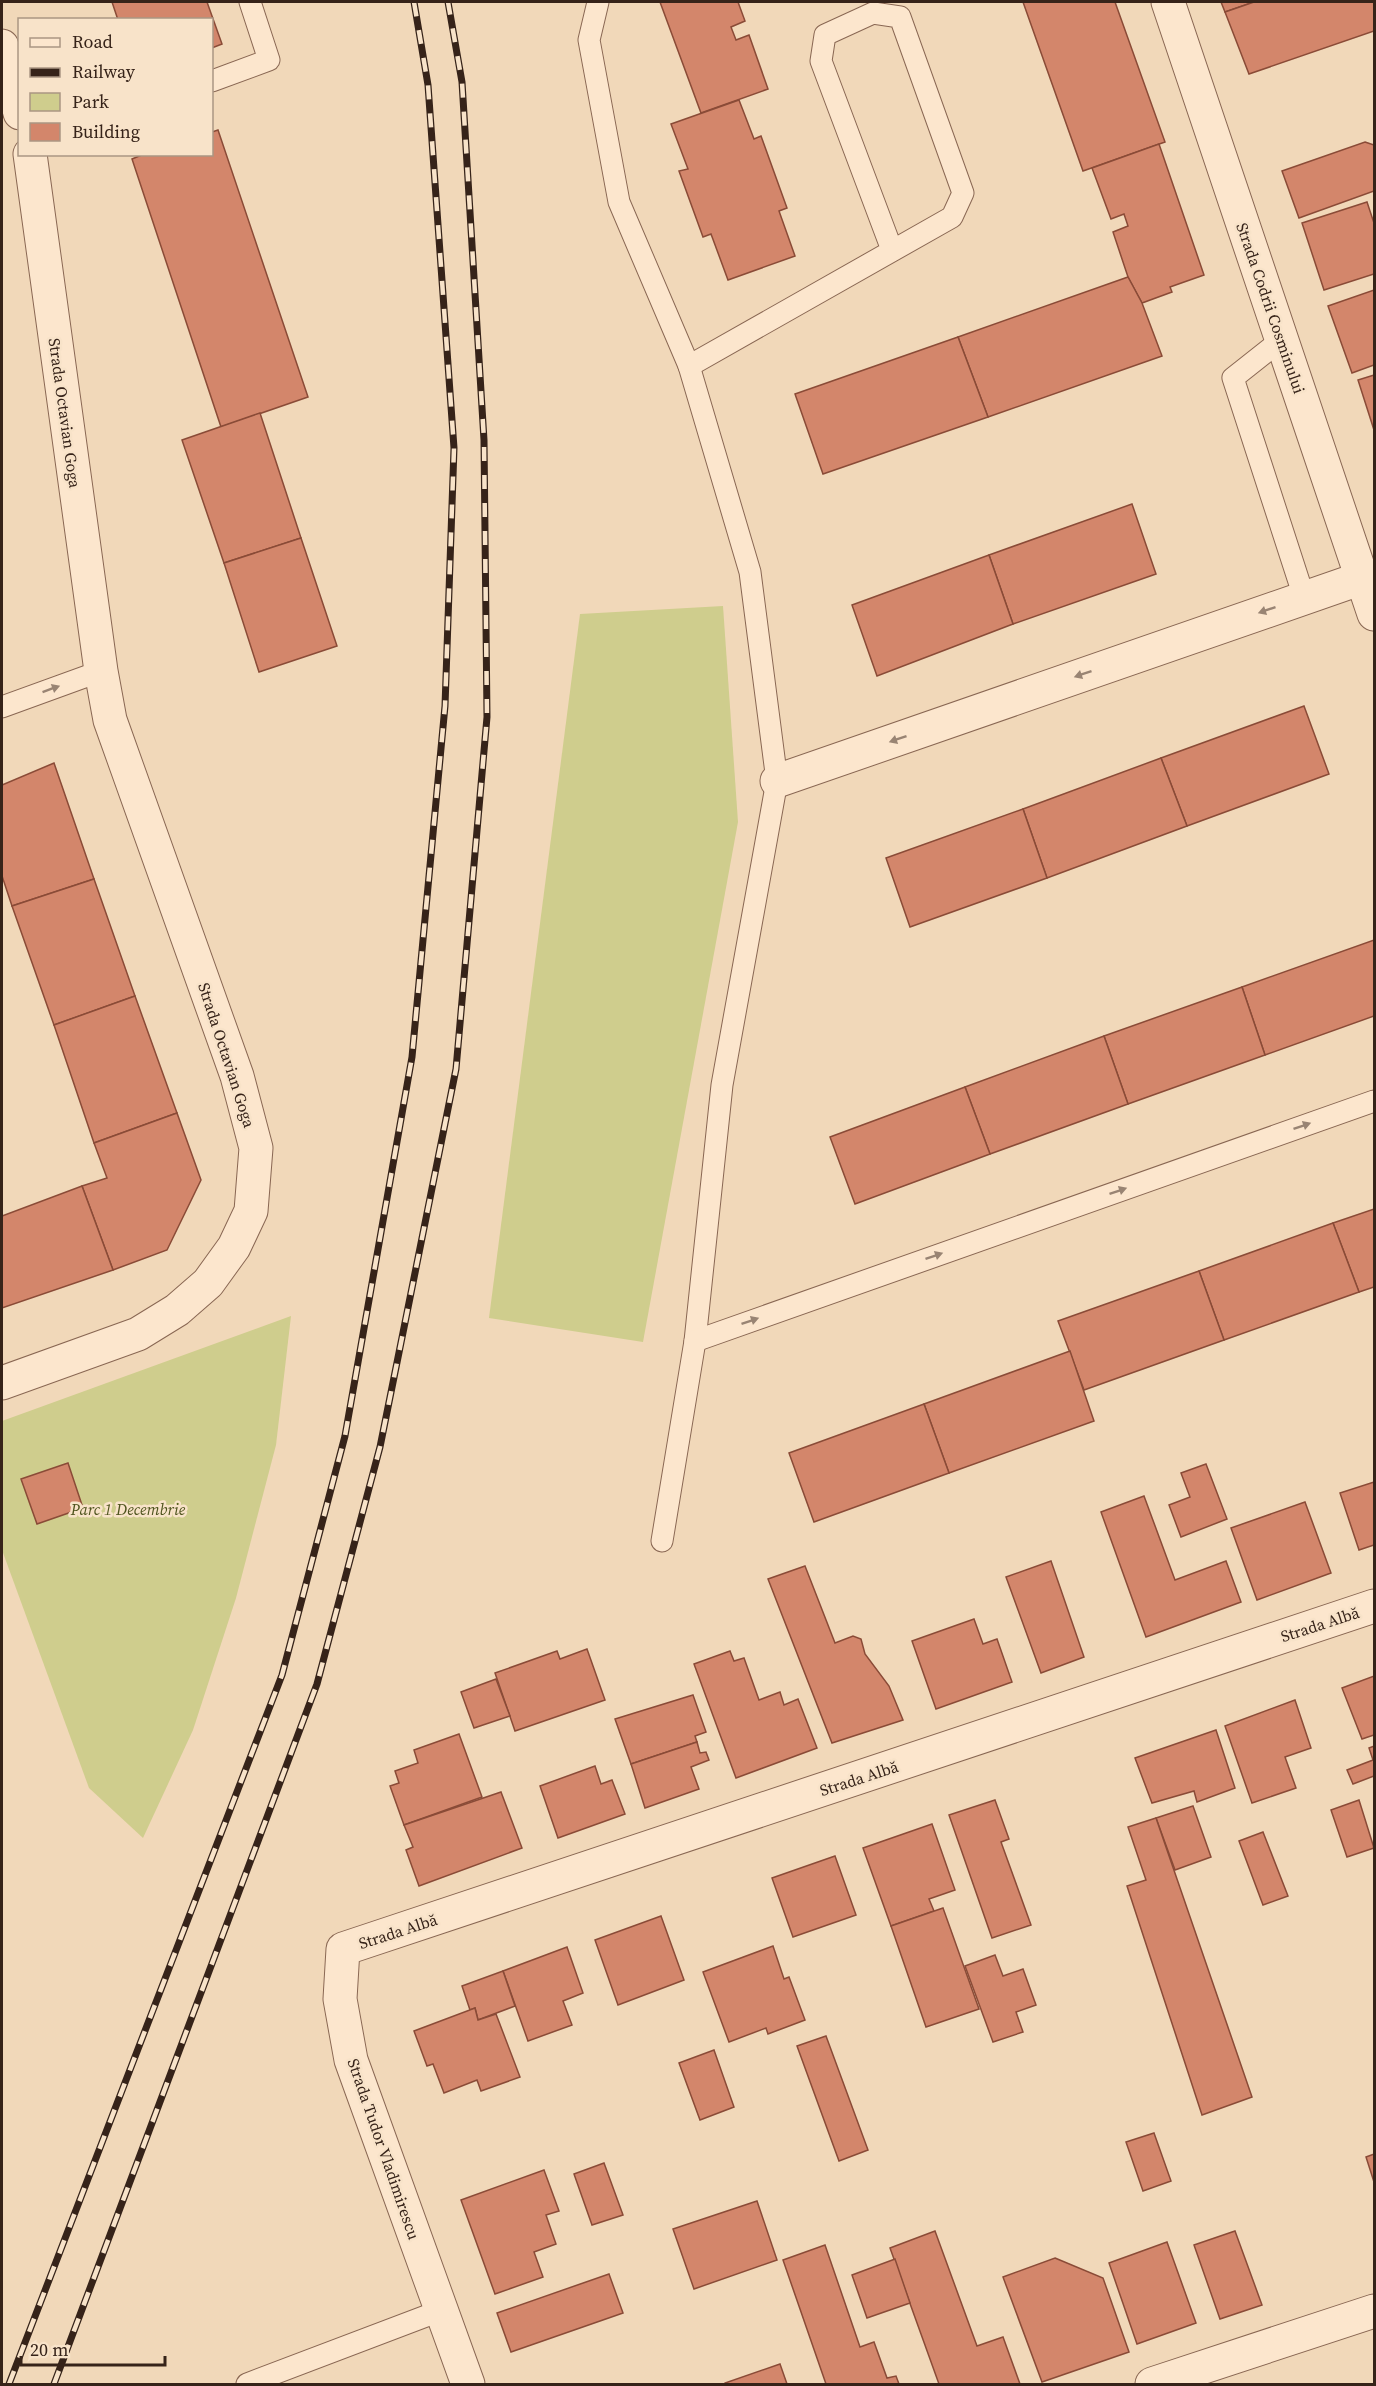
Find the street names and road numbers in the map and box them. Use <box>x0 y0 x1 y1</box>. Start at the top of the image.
street label: Strada Codrii Cosminului <box>1231 220 1311 397</box>
street label: Strada Octavian Goga <box>44 337 87 490</box>
street label: Strada Octavian Goga <box>193 980 261 1131</box>
street label: Strada Albă <box>1278 1601 1363 1647</box>
street label: Strada Albă <box>817 1755 902 1801</box>
street label: Strada Albă <box>356 1908 441 1954</box>
street label: Strada Tudor Vladimirescu <box>343 2055 425 2243</box>

